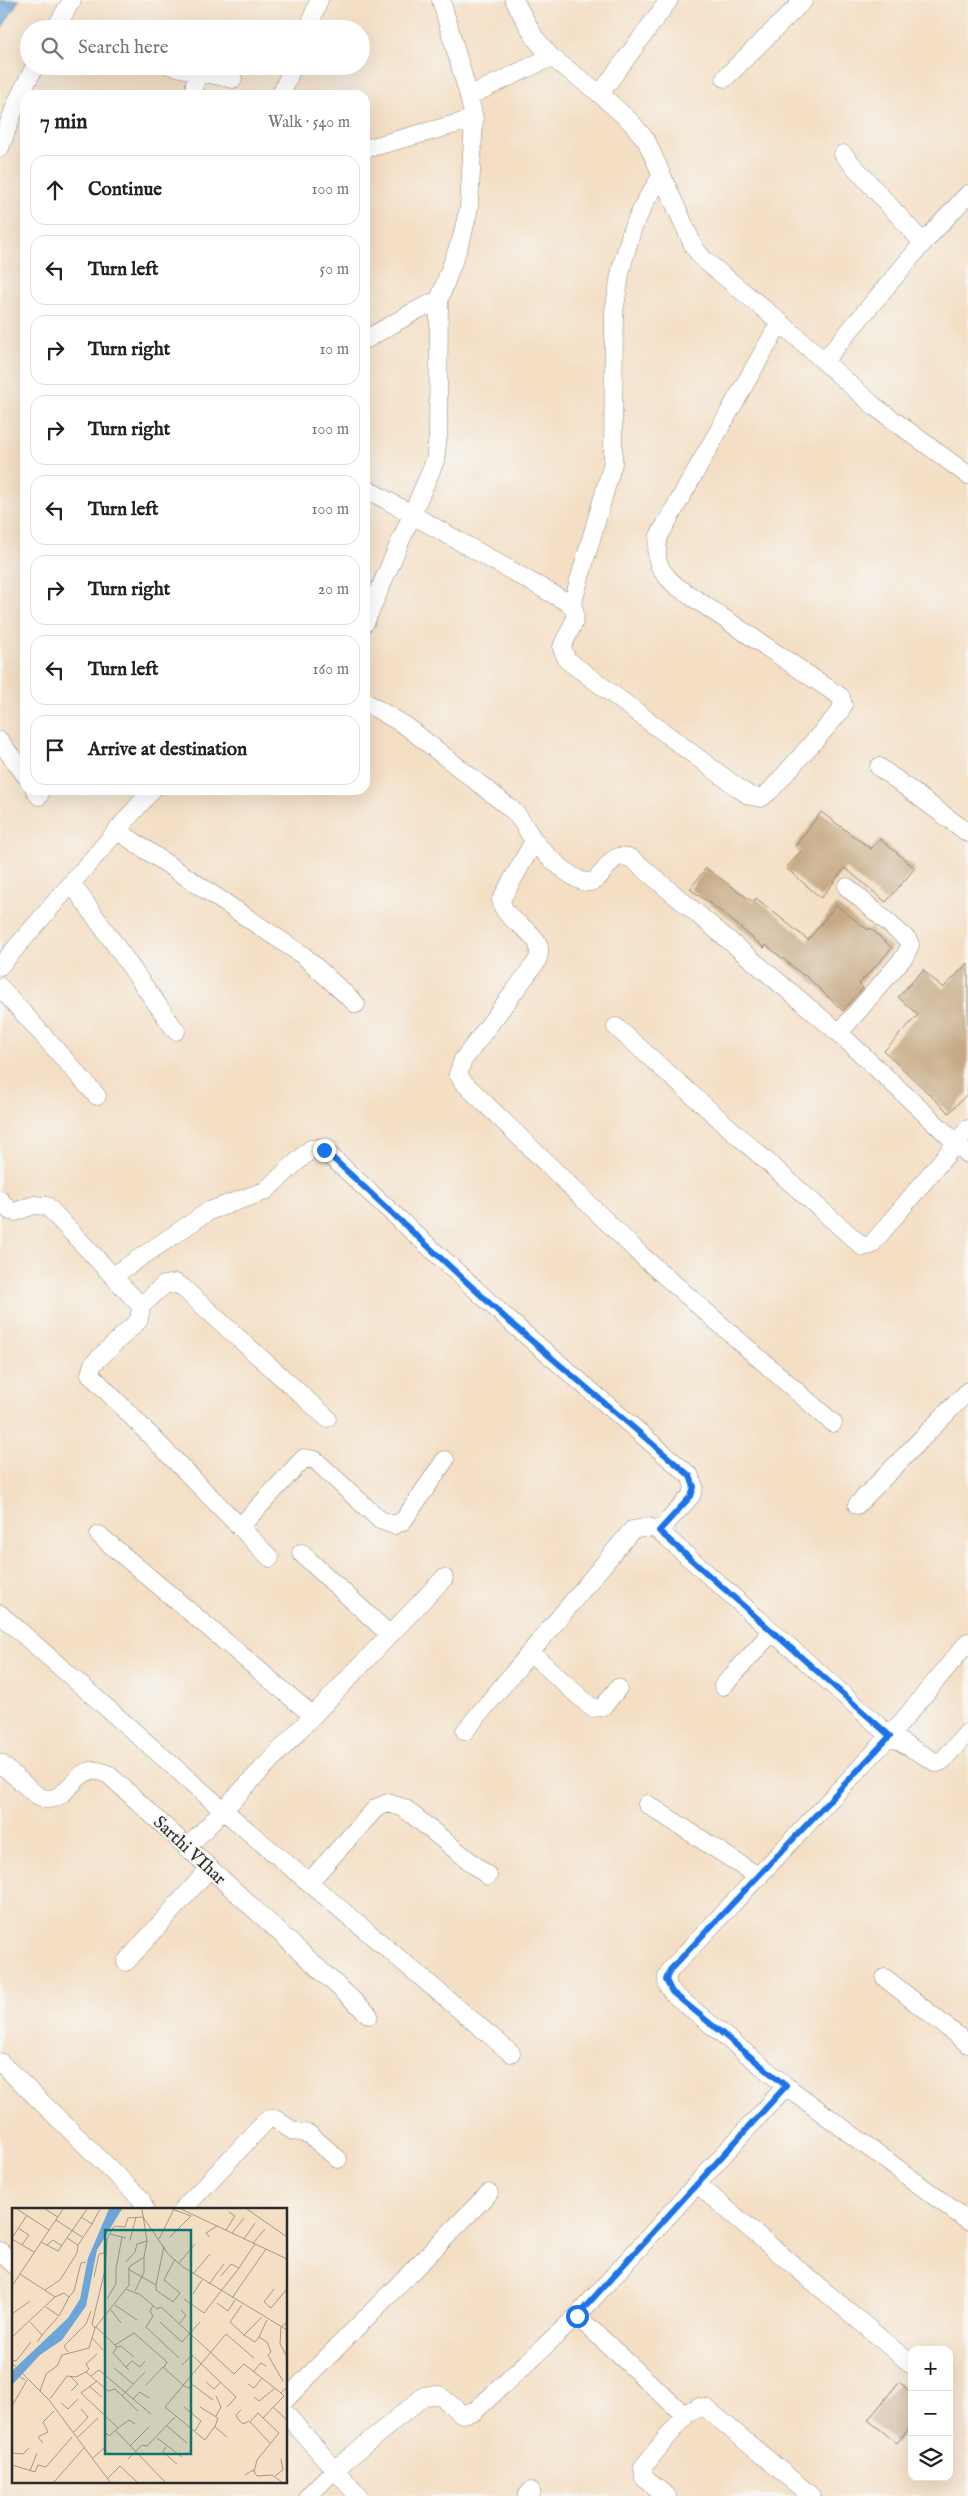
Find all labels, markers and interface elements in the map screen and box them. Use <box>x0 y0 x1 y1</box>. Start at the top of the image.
search box <box>20 20 370 75</box>
icon: search <box>38 34 66 62</box>
text: Search here <box>78 36 169 60</box>
text: 7 min <box>40 109 87 136</box>
text: Walk · 540 m <box>268 113 350 133</box>
icon: ahead <box>41 176 69 204</box>
text: Continue <box>88 178 162 202</box>
text: 100 m <box>312 180 349 200</box>
icon: left <box>41 256 69 284</box>
text: Turn left <box>88 258 159 282</box>
text: 50 m <box>320 260 349 280</box>
icon: right <box>41 336 69 364</box>
text: Turn right <box>88 338 170 362</box>
text: 10 m <box>319 340 349 360</box>
icon: right <box>41 416 69 444</box>
text: Turn right <box>88 418 170 442</box>
text: 100 m <box>312 420 349 440</box>
icon: left <box>41 496 69 524</box>
text: Turn left <box>88 498 159 522</box>
text: 100 m <box>312 500 349 520</box>
icon: right <box>41 576 69 604</box>
text: Turn right <box>88 578 170 602</box>
text: 20 m <box>318 580 349 600</box>
icon: left <box>41 656 69 684</box>
text: Turn left <box>88 658 159 682</box>
text: 160 m <box>313 660 349 680</box>
icon: arrive <box>41 736 69 764</box>
text: Arrive at destination <box>88 738 247 762</box>
route end <box>313 1139 336 1162</box>
street label: Sarthi VIhar <box>148 1811 231 1891</box>
inset map <box>12 2208 288 2484</box>
route start <box>566 2305 589 2328</box>
map controls <box>908 2346 953 2481</box>
button: + <box>908 2346 953 2391</box>
button: − <box>908 2391 953 2436</box>
button: layers <box>908 2436 953 2481</box>

